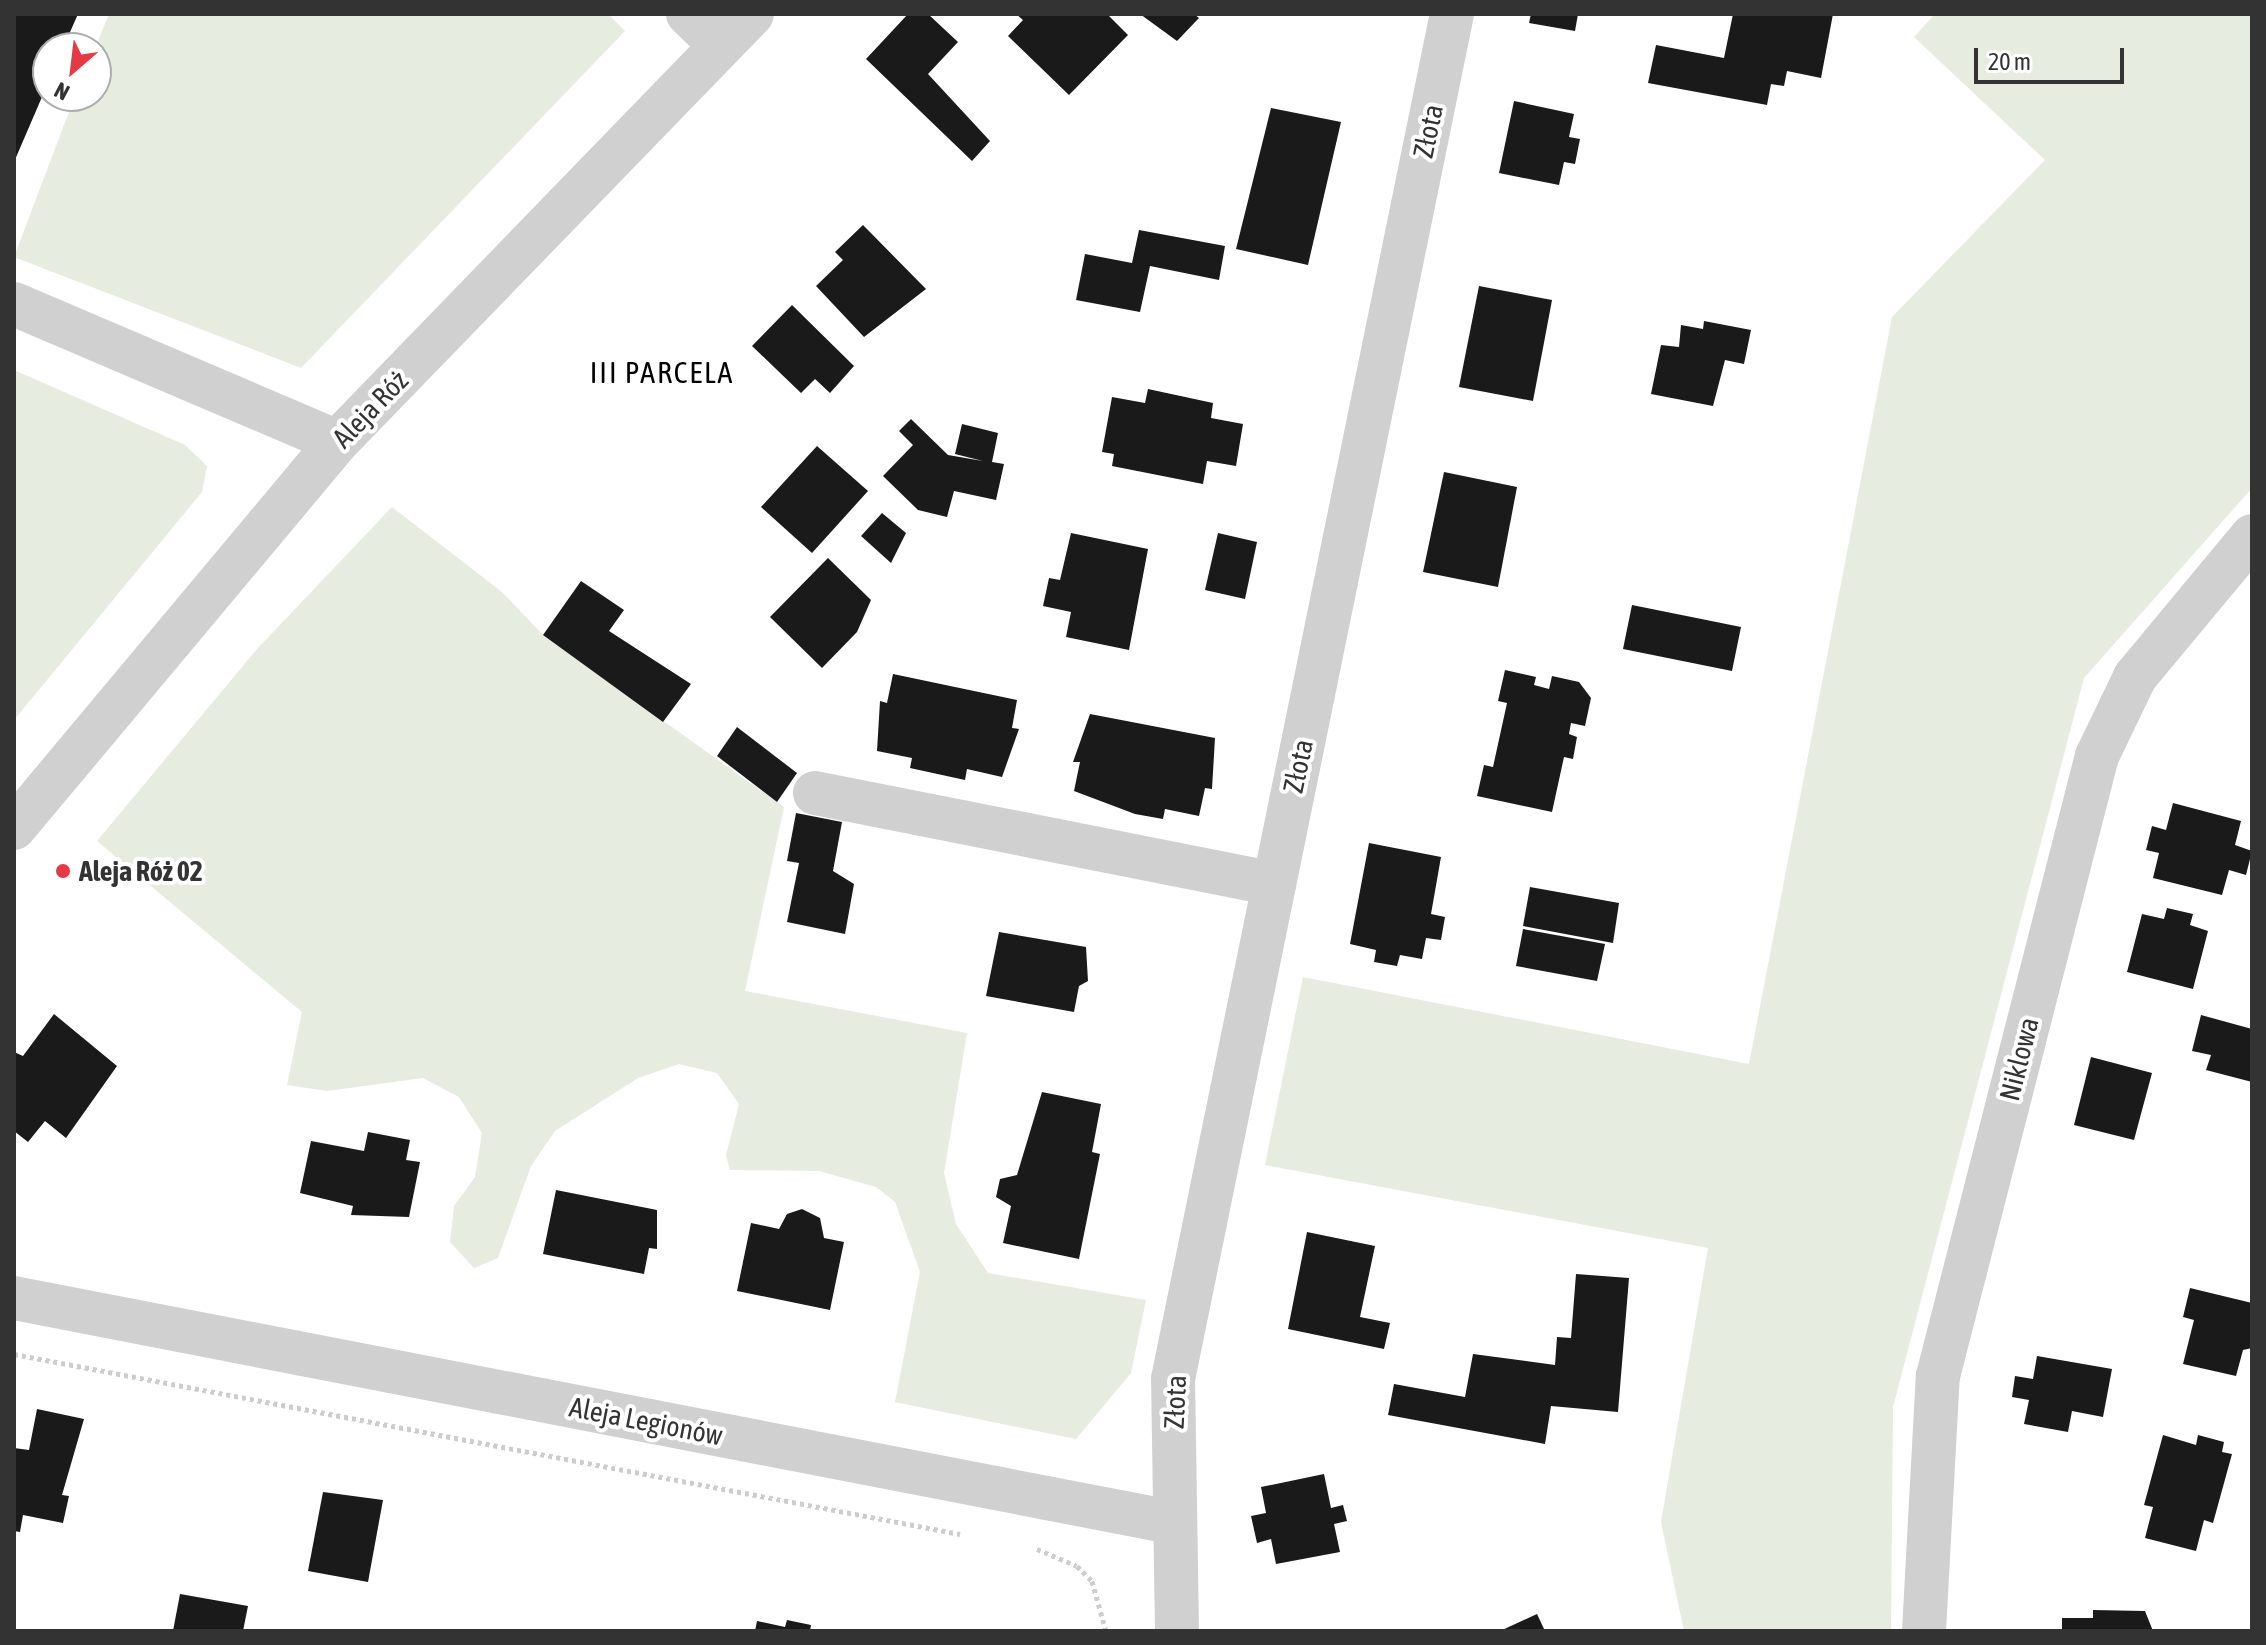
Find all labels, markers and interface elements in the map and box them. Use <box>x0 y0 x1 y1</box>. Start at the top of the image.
north arrow <box>32 32 112 112</box>
scale bar <box>1978 32 2128 82</box>
text: 20 m <box>1988 48 2031 75</box>
text: N <box>50 77 74 106</box>
street label: Złota <box>1406 101 1450 161</box>
district label: III PARCELA <box>590 354 734 390</box>
street label: Aleja Róż <box>325 364 415 454</box>
street label: Złota <box>1276 736 1320 796</box>
place label: Aleja Róż 02 <box>79 854 203 888</box>
marker: Aleja Róż 02 <box>54 862 72 880</box>
street label: Niklowa <box>1992 1014 2046 1104</box>
street label: Złota <box>1157 1374 1193 1430</box>
street label: Aleja Legionów <box>567 1390 725 1452</box>

